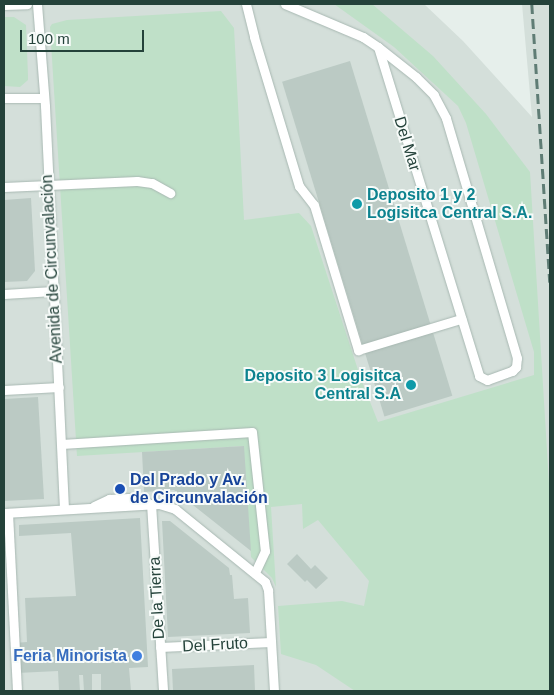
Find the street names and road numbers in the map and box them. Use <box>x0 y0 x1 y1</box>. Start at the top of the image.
street label: Del Mar <box>390 114 424 174</box>
street label: Avenida de Circunvalación <box>37 174 67 364</box>
street label: De la Tierra <box>145 556 169 640</box>
street label: Del Fruto <box>182 634 248 656</box>

